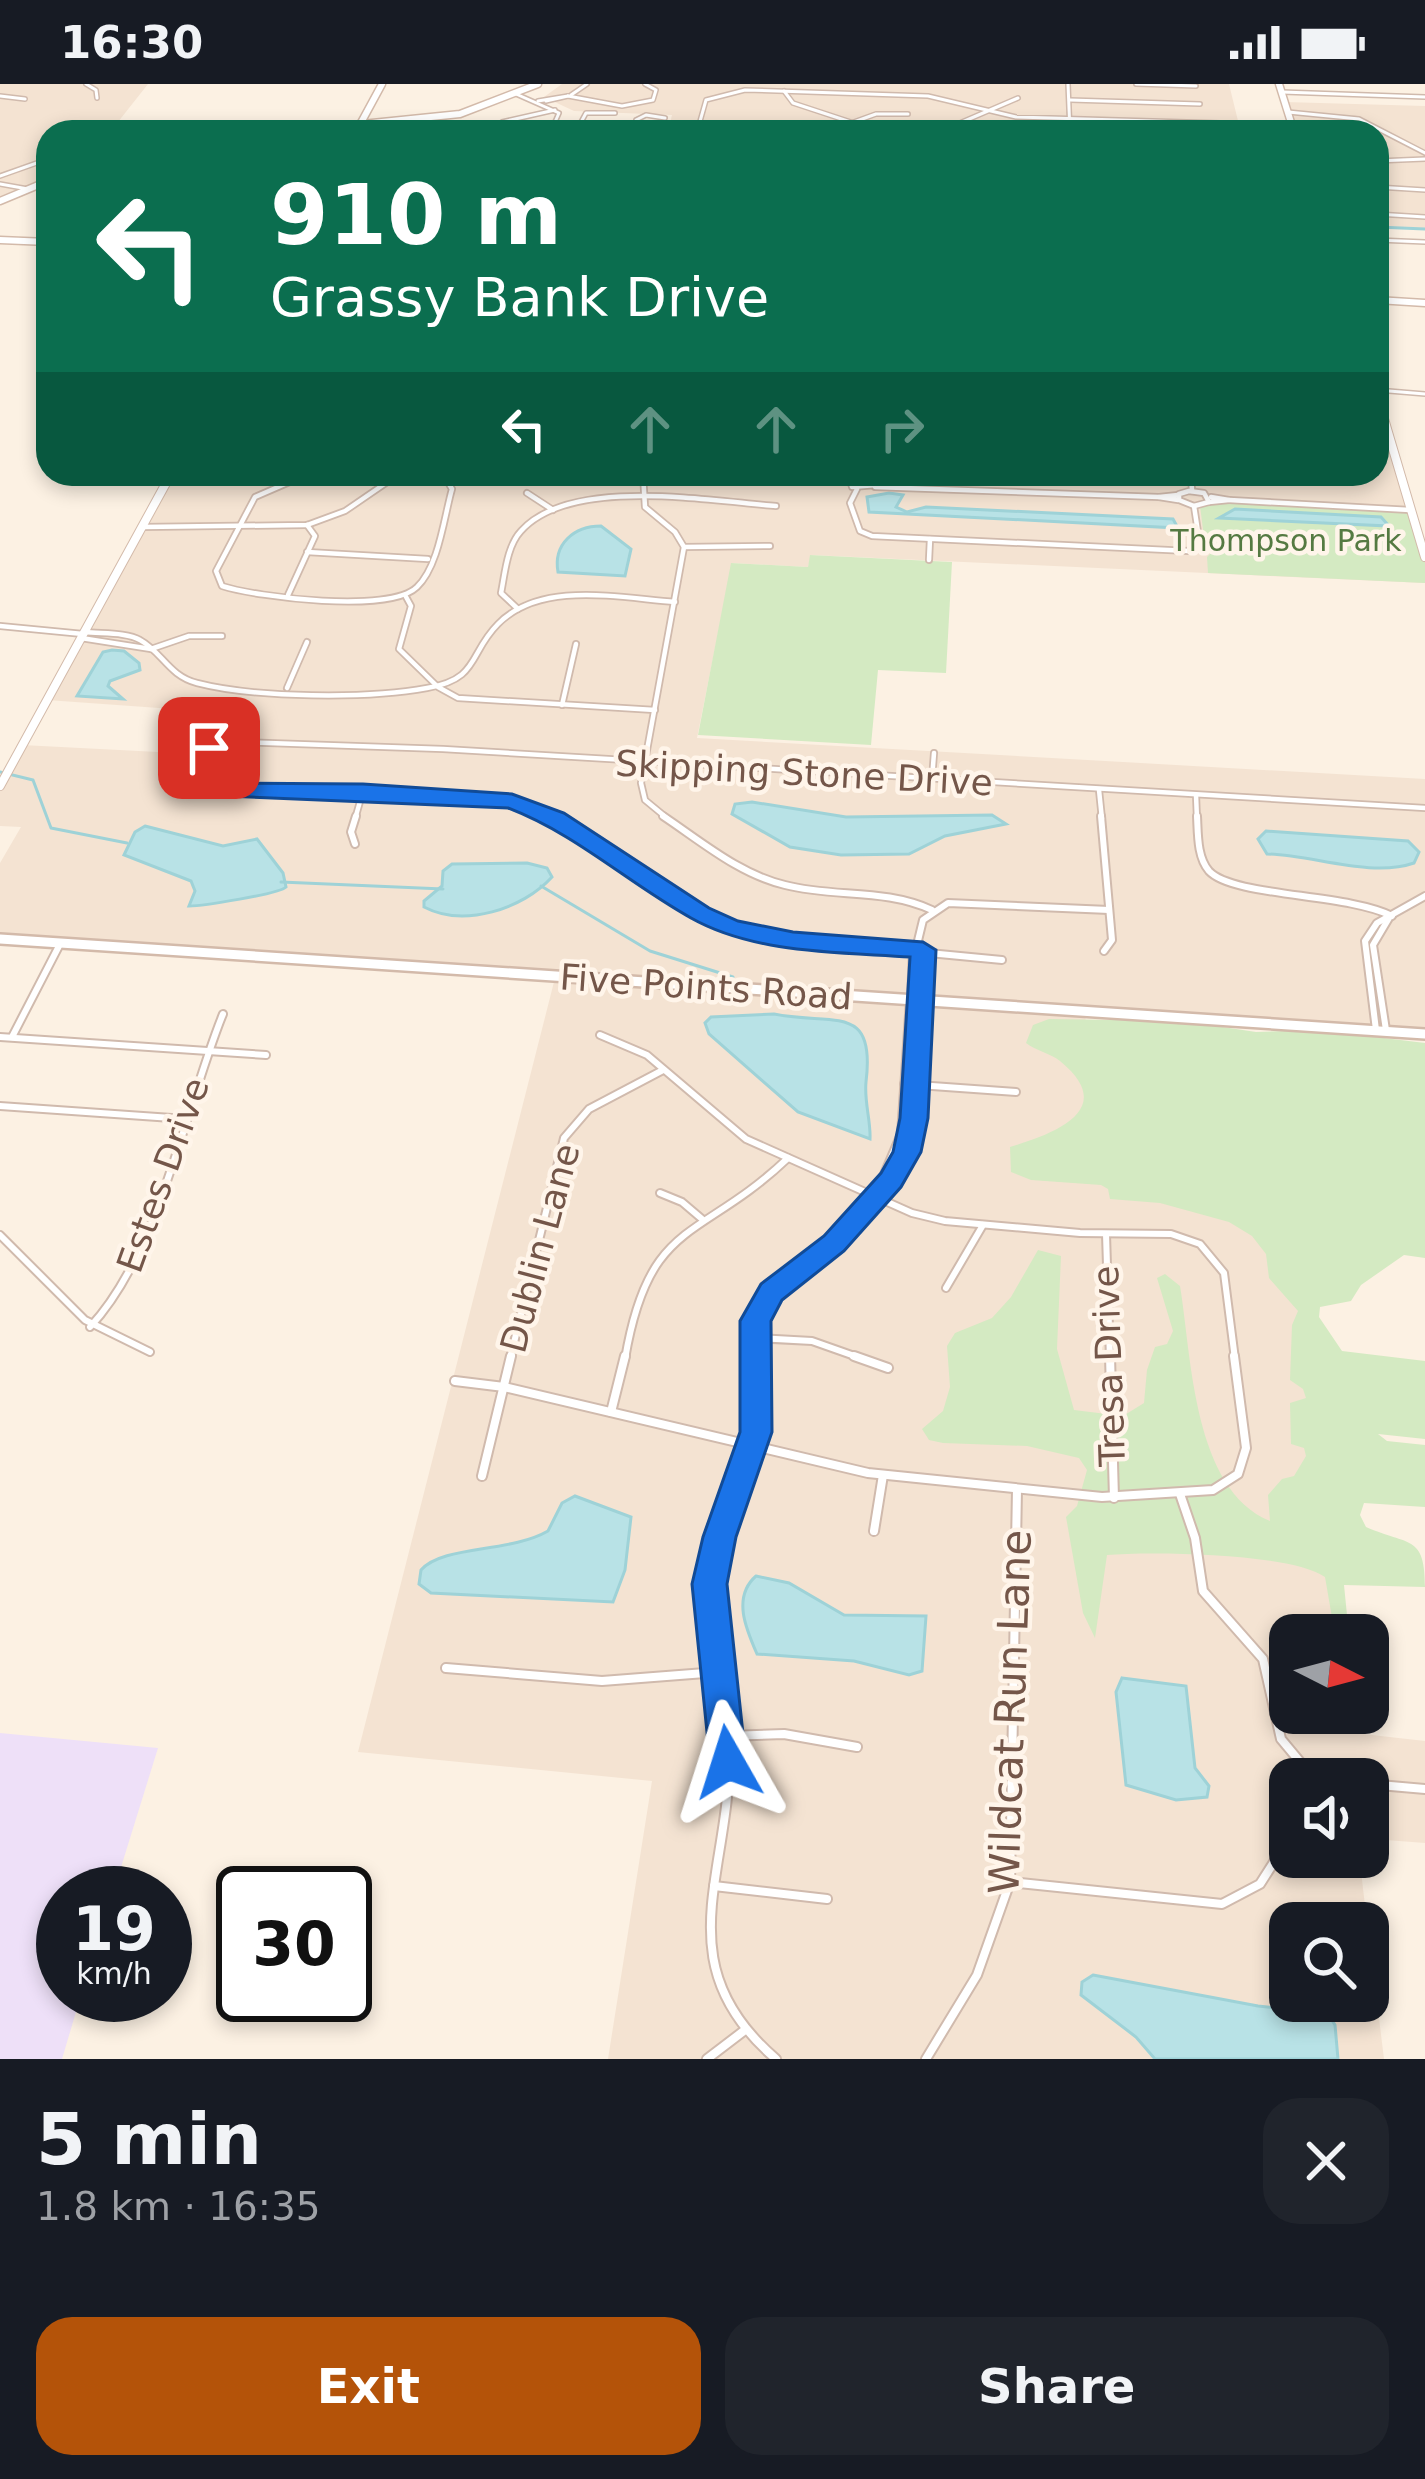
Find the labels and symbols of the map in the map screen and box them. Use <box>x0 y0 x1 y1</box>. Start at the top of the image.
park label: Thompson Park <box>1169 523 1402 558</box>
pin <box>158 697 260 799</box>
street label: Skipping Stone Drive <box>614 743 994 803</box>
street label: Five Points Road <box>558 956 854 1018</box>
street label: Estes Drive <box>109 1072 217 1278</box>
street label: Dublin Lane <box>492 1139 588 1357</box>
street label: Tresa Drive <box>1085 1265 1133 1468</box>
street label: Wildcat Run Lane <box>979 1529 1041 1895</box>
north arrow <box>1269 1614 1389 1734</box>
position arrow <box>665 1699 791 1825</box>
speed limit sign: 30 <box>216 1866 372 2022</box>

